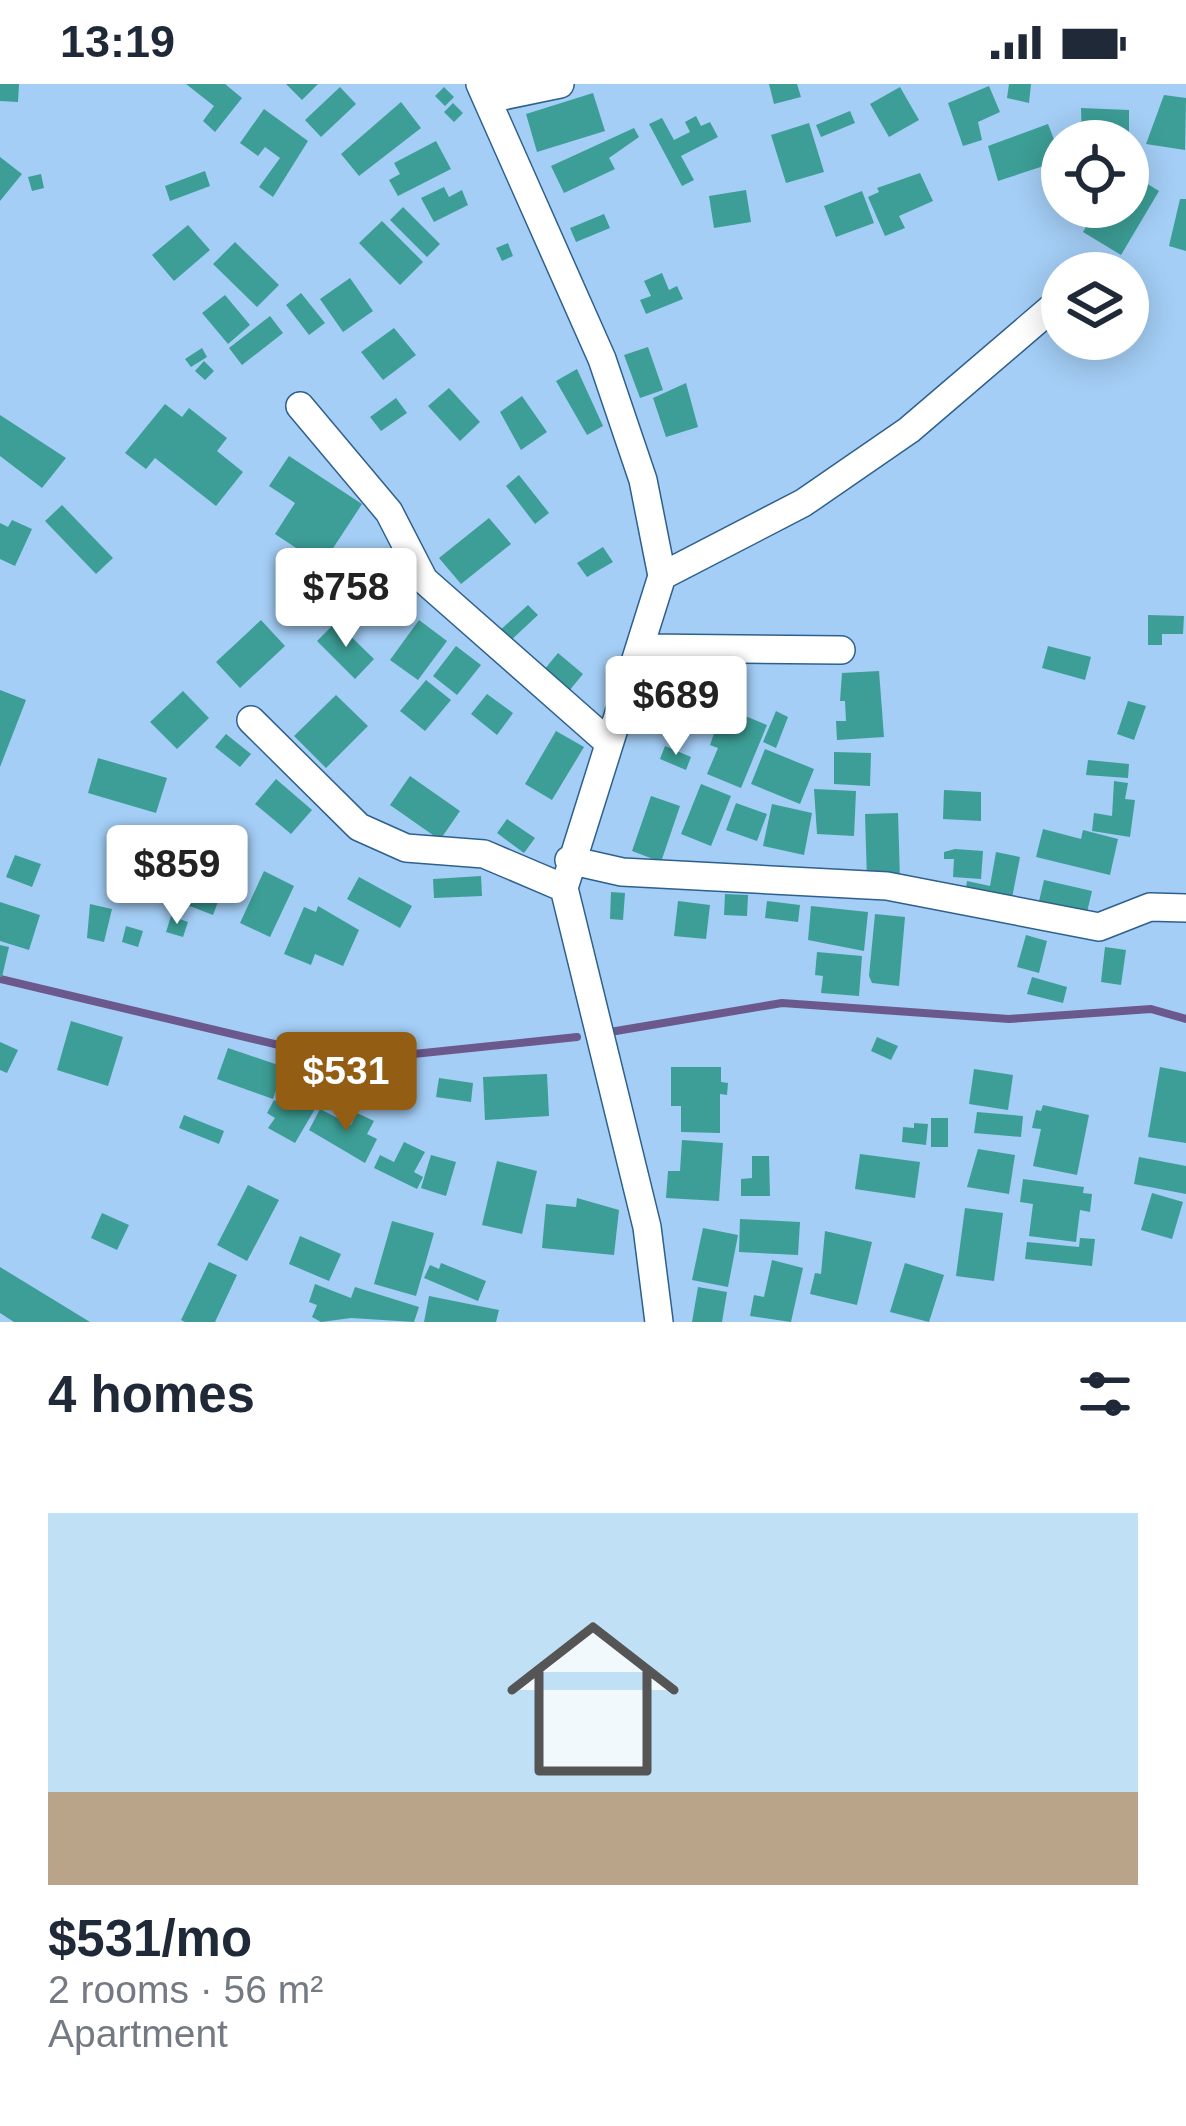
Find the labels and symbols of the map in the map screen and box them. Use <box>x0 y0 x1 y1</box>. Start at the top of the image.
pin: $758 <box>275 548 417 650</box>
pin: $689 <box>605 656 747 758</box>
pin: $859 <box>106 825 248 927</box>
pin: $531 <box>275 1032 417 1134</box>

